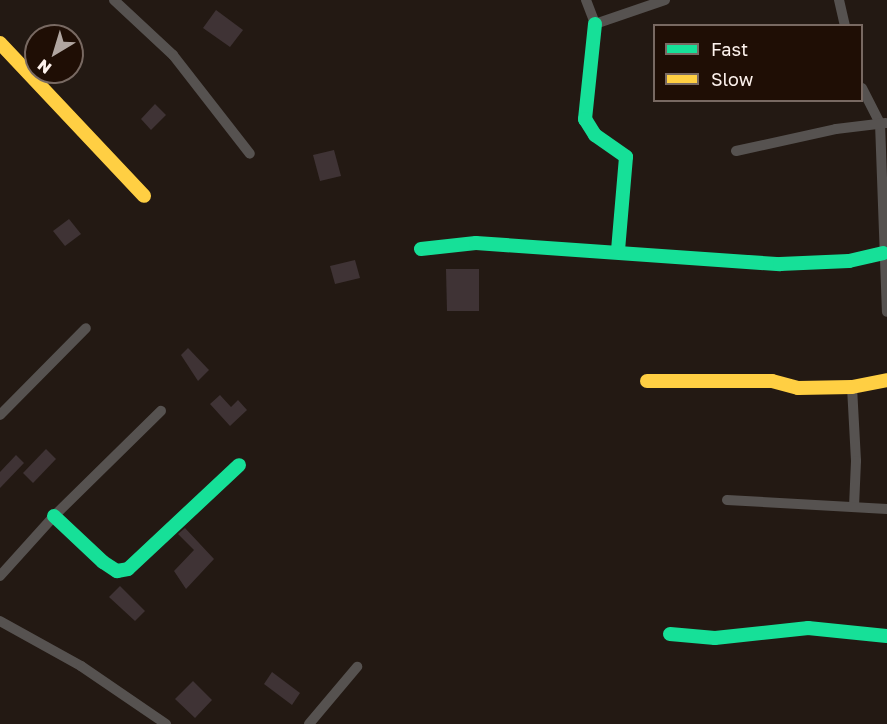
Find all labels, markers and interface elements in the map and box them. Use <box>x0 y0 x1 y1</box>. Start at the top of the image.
north arrow <box>24 24 84 84</box>
legend <box>653 24 863 102</box>
text: Fast <box>711 38 748 60</box>
text: N <box>33 55 55 78</box>
text: Slow <box>711 68 753 90</box>

